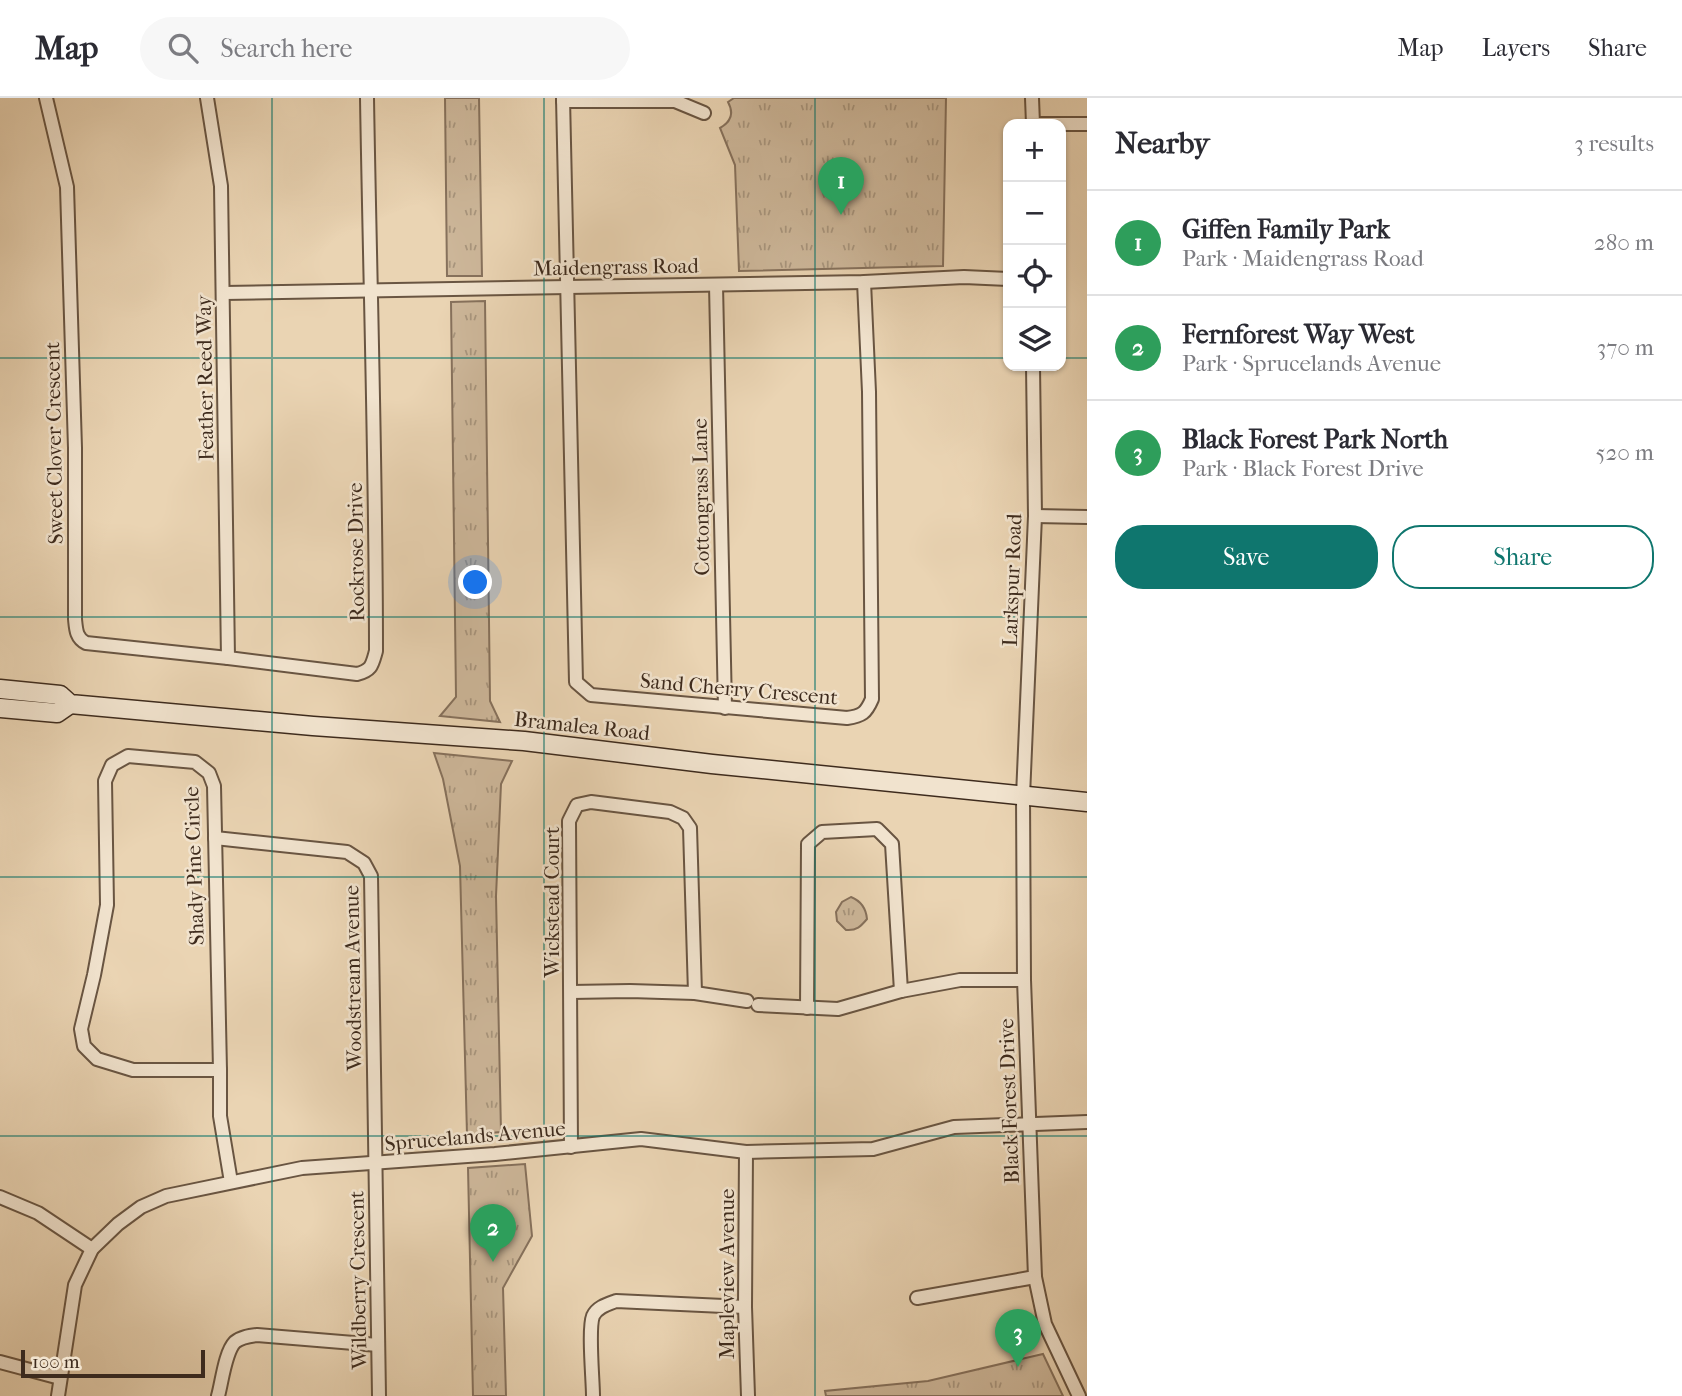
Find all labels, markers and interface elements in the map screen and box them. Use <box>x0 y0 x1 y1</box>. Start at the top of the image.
search box <box>140 17 630 80</box>
text: Map <box>35 29 98 68</box>
icon: search <box>164 29 202 67</box>
text: Search here <box>220 33 352 64</box>
text: Map <box>1398 34 1444 62</box>
text: Layers <box>1482 34 1550 62</box>
text: Share <box>1588 34 1647 62</box>
map controls <box>1003 119 1066 371</box>
button: + <box>1003 119 1066 182</box>
text: Nearby <box>1115 126 1210 161</box>
text: 3 results <box>1574 130 1654 157</box>
pin: 1 <box>818 157 864 215</box>
button: − <box>1003 182 1066 245</box>
text: Giffen Family Park <box>1182 214 1390 245</box>
text: 1 <box>1134 229 1142 256</box>
text: 280 m <box>1594 229 1654 256</box>
button: locate <box>1003 245 1066 308</box>
text: Park · Maidengrass Road <box>1182 245 1424 272</box>
street label: Maidengrass Road <box>533 254 700 280</box>
street label: Feather Reed Way <box>192 294 218 461</box>
button: layers <box>1003 308 1066 371</box>
text: Fernforest Way West <box>1182 319 1415 350</box>
text: 2 <box>1132 334 1144 361</box>
text: 370 m <box>1597 334 1654 361</box>
street label: Sweet Clover Crescent <box>40 341 68 544</box>
text: Park · Sprucelands Avenue <box>1182 350 1441 377</box>
street label: Cottongrass Lane <box>688 418 714 576</box>
text: Black Forest Park North <box>1182 424 1448 455</box>
text: 3 <box>1133 439 1143 466</box>
text: 520 m <box>1595 439 1654 466</box>
text: Park · Black Forest Drive <box>1182 455 1424 482</box>
street label: Rockrose Drive <box>343 482 369 622</box>
street label: Larkspur Road <box>998 513 1026 647</box>
button: Save <box>1115 525 1378 589</box>
button: Share <box>1392 525 1654 589</box>
your location <box>458 565 492 599</box>
street label: Sand Cherry Crescent <box>639 668 839 710</box>
street label: Bramalea Road <box>513 707 652 745</box>
street label: Shady Pine Circle <box>179 786 209 946</box>
street label: Wickstead Court <box>540 826 564 978</box>
street label: Woodstream Avenue <box>339 885 367 1072</box>
street label: Black Forest Drive <box>994 1018 1024 1184</box>
street label: Sprucelands Avenue <box>384 1116 566 1156</box>
street label: Mapleview Avenue <box>715 1189 739 1359</box>
street label: Wildberry Crescent <box>344 1190 372 1371</box>
pin: 2 <box>470 1204 516 1262</box>
pin: 3 <box>995 1309 1041 1367</box>
scale bar <box>21 1347 205 1379</box>
text: 100 m <box>32 1351 80 1373</box>

